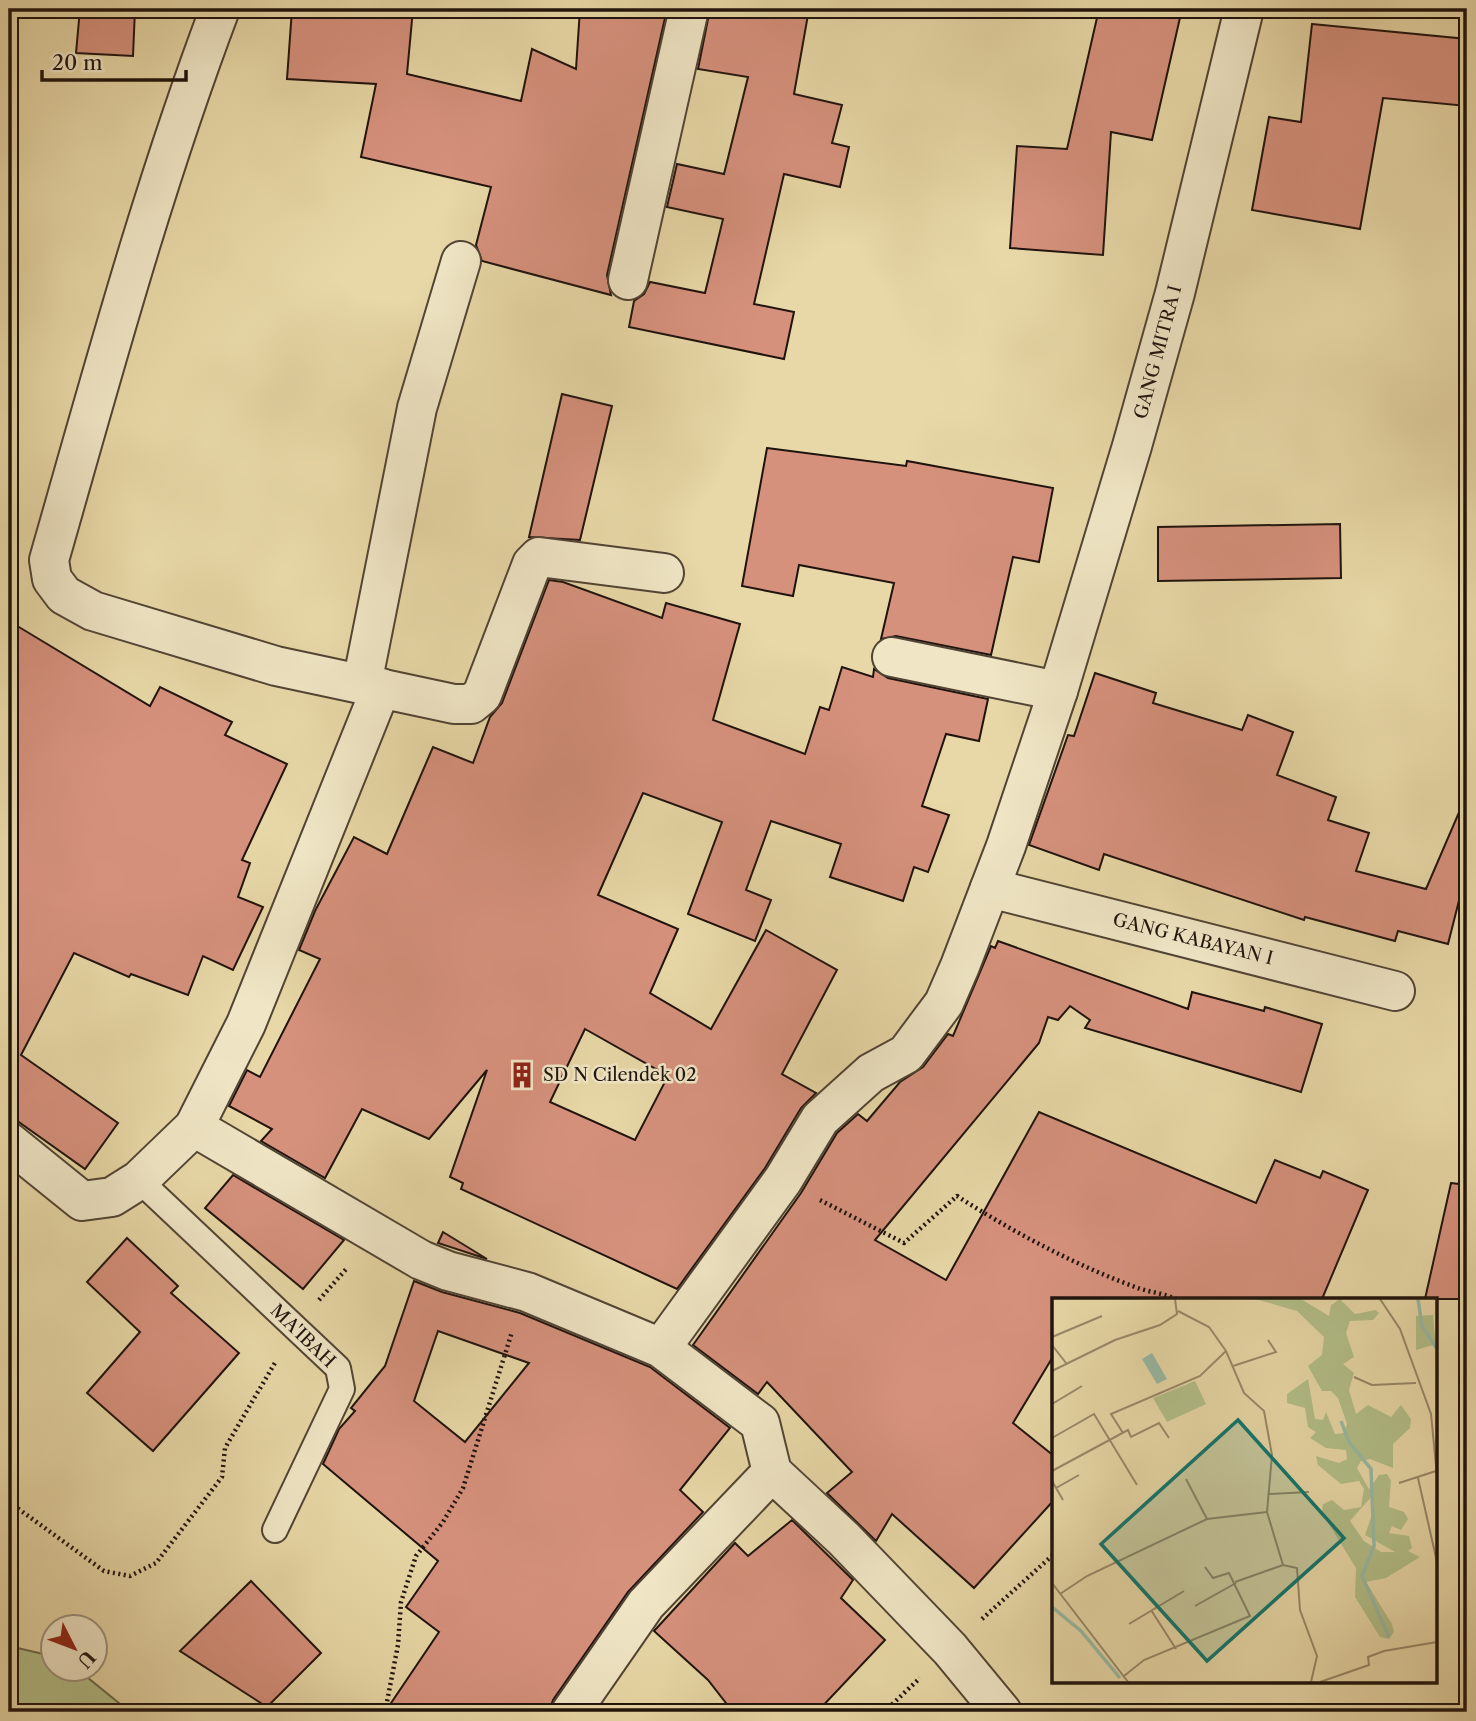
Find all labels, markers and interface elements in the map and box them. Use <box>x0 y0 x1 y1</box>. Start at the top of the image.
scale bar <box>42 38 186 82</box>
text: 20 m <box>52 50 103 75</box>
street label: GANG MITRA I <box>1130 283 1186 421</box>
street label: GANG KABAYAN I <box>1111 908 1275 970</box>
building icon: SD N Cilendek 02 <box>507 1060 537 1090</box>
place label: SD N Cilendek 02 <box>543 1064 697 1086</box>
inset map <box>1052 1298 1438 1682</box>
street label: MA'IBAH <box>266 1300 340 1372</box>
north arrow <box>38 1612 108 1682</box>
text: U <box>72 1646 100 1673</box>

